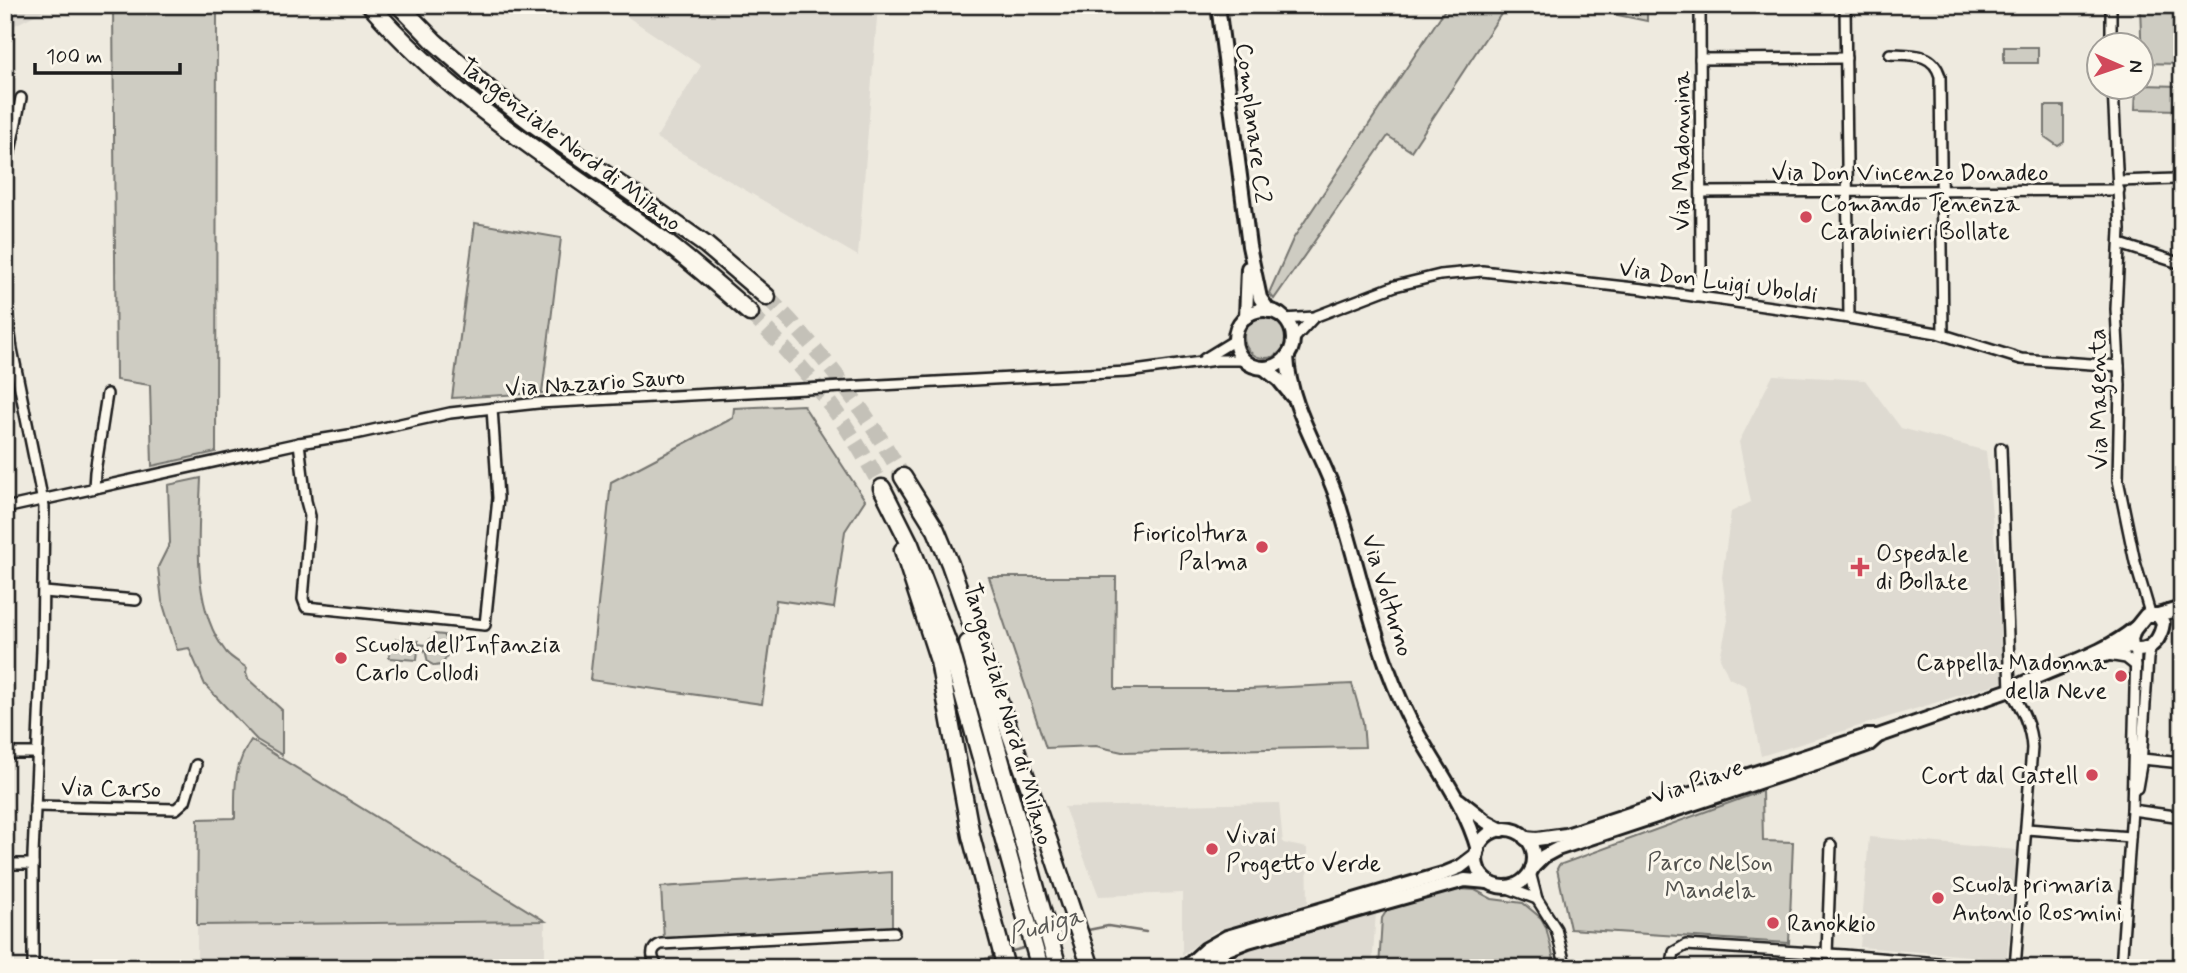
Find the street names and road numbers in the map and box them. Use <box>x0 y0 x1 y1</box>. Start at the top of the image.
street label: Complanare C2 <box>1227 41 1278 205</box>
street label: Tangenziale Nord di Milano <box>451 51 688 241</box>
street label: Via Madonnina <box>1667 70 1698 231</box>
street label: Via Don Vincenzo Donadeo <box>1771 158 2049 189</box>
street label: Via Don Luigi Uboldi <box>1617 253 1819 312</box>
street label: Via Magenta <box>2083 328 2119 470</box>
street label: Via Nazario Sauro <box>504 362 686 405</box>
street label: Via Volturno <box>1353 531 1420 660</box>
street label: Tangenziale Nord di Milano <box>953 580 1060 849</box>
street label: Via Piave <box>1648 752 1747 813</box>
street label: Via Carso <box>61 773 161 806</box>

